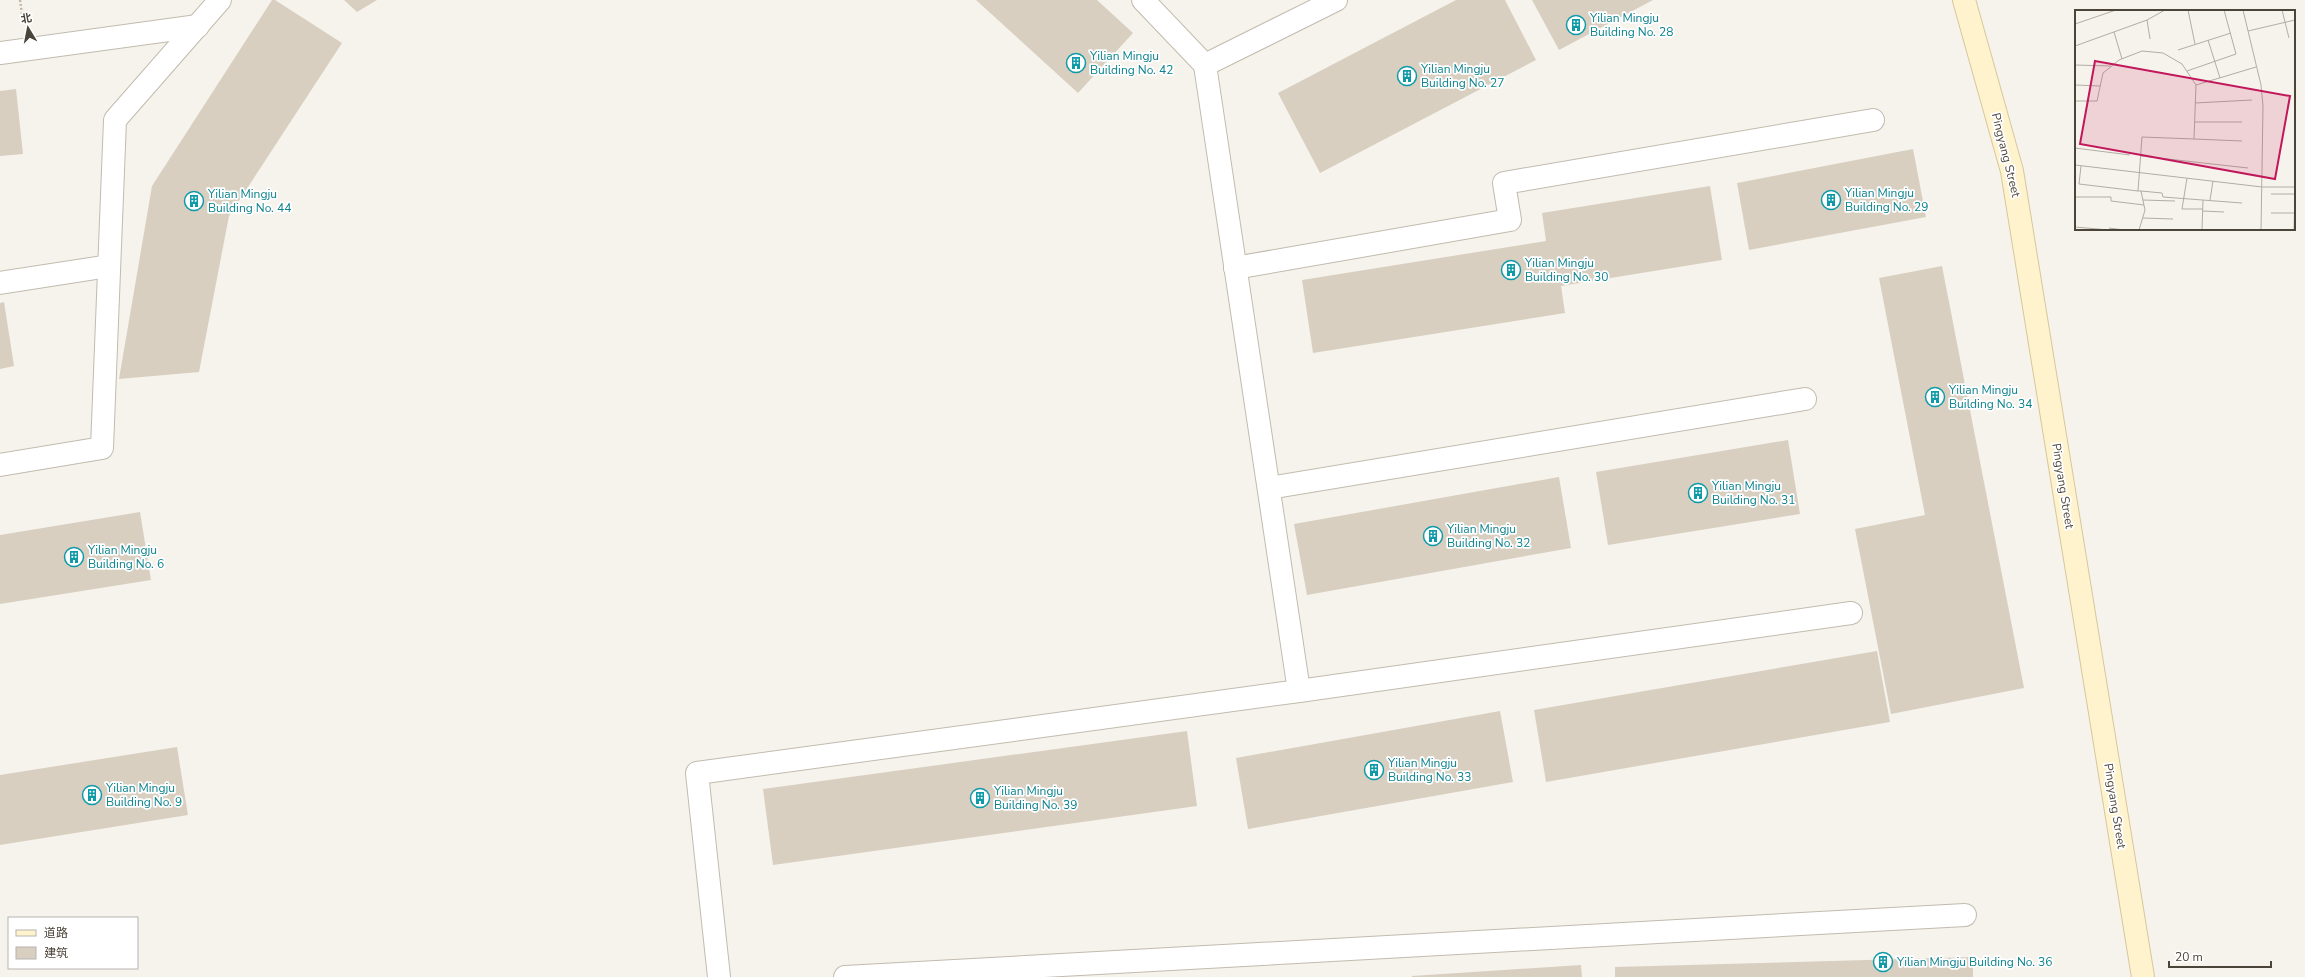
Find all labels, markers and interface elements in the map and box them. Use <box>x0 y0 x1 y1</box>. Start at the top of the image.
north arrow <box>8 8 48 48</box>
text: 北 <box>20 10 33 27</box>
place label: Yilian Mingju Building No. 28 <box>1589 10 1673 40</box>
inset map <box>2075 10 2295 230</box>
building icon: Yilian Mingju Building No. 28 <box>1565 14 1587 36</box>
place label: Yilian Mingju Building No. 42 <box>1089 48 1173 78</box>
building icon: Yilian Mingju Building No. 42 <box>1065 52 1087 74</box>
place label: Yilian Mingju Building No. 27 <box>1420 61 1504 91</box>
building icon: Yilian Mingju Building No. 27 <box>1396 65 1418 87</box>
street label: Pingyang Street <box>1988 111 2024 200</box>
place label: Yilian Mingju Building No. 29 <box>1844 185 1928 215</box>
place label: Yilian Mingju Building No. 44 <box>207 186 291 216</box>
building icon: Yilian Mingju Building No. 29 <box>1820 189 1842 211</box>
building icon: Yilian Mingju Building No. 44 <box>183 190 205 212</box>
place label: Yilian Mingju Building No. 30 <box>1524 255 1608 285</box>
building icon: Yilian Mingju Building No. 30 <box>1500 259 1522 281</box>
place label: Yilian Mingju Building No. 34 <box>1948 382 2032 412</box>
building icon: Yilian Mingju Building No. 34 <box>1924 386 1946 408</box>
street label: Pingyang Street <box>2048 442 2078 531</box>
place label: Yilian Mingju Building No. 31 <box>1711 478 1795 508</box>
building icon: Yilian Mingju Building No. 31 <box>1687 482 1709 504</box>
place label: Yilian Mingju Building No. 32 <box>1446 521 1530 551</box>
building icon: Yilian Mingju Building No. 32 <box>1422 525 1444 547</box>
place label: Yilian Mingju Building No. 6 <box>87 542 164 572</box>
building icon: Yilian Mingju Building No. 6 <box>63 546 85 568</box>
place label: Yilian Mingju Building No. 33 <box>1387 755 1471 785</box>
building icon: Yilian Mingju Building No. 33 <box>1363 759 1385 781</box>
street label: Pingyang Street <box>2100 762 2130 851</box>
place label: Yilian Mingju Building No. 9 <box>105 780 182 810</box>
place label: Yilian Mingju Building No. 39 <box>993 783 1077 813</box>
building icon: Yilian Mingju Building No. 9 <box>81 784 103 806</box>
building icon: Yilian Mingju Building No. 39 <box>969 787 991 809</box>
legend <box>8 917 138 969</box>
text: 道路 <box>44 925 68 941</box>
scale bar <box>2169 943 2271 969</box>
text: 建筑 <box>44 945 68 961</box>
text: 20 m <box>2175 949 2203 965</box>
building icon: Yilian Mingju Building No. 36 <box>1872 951 1894 973</box>
place label: Yilian Mingju Building No. 36 <box>1896 954 2052 970</box>

